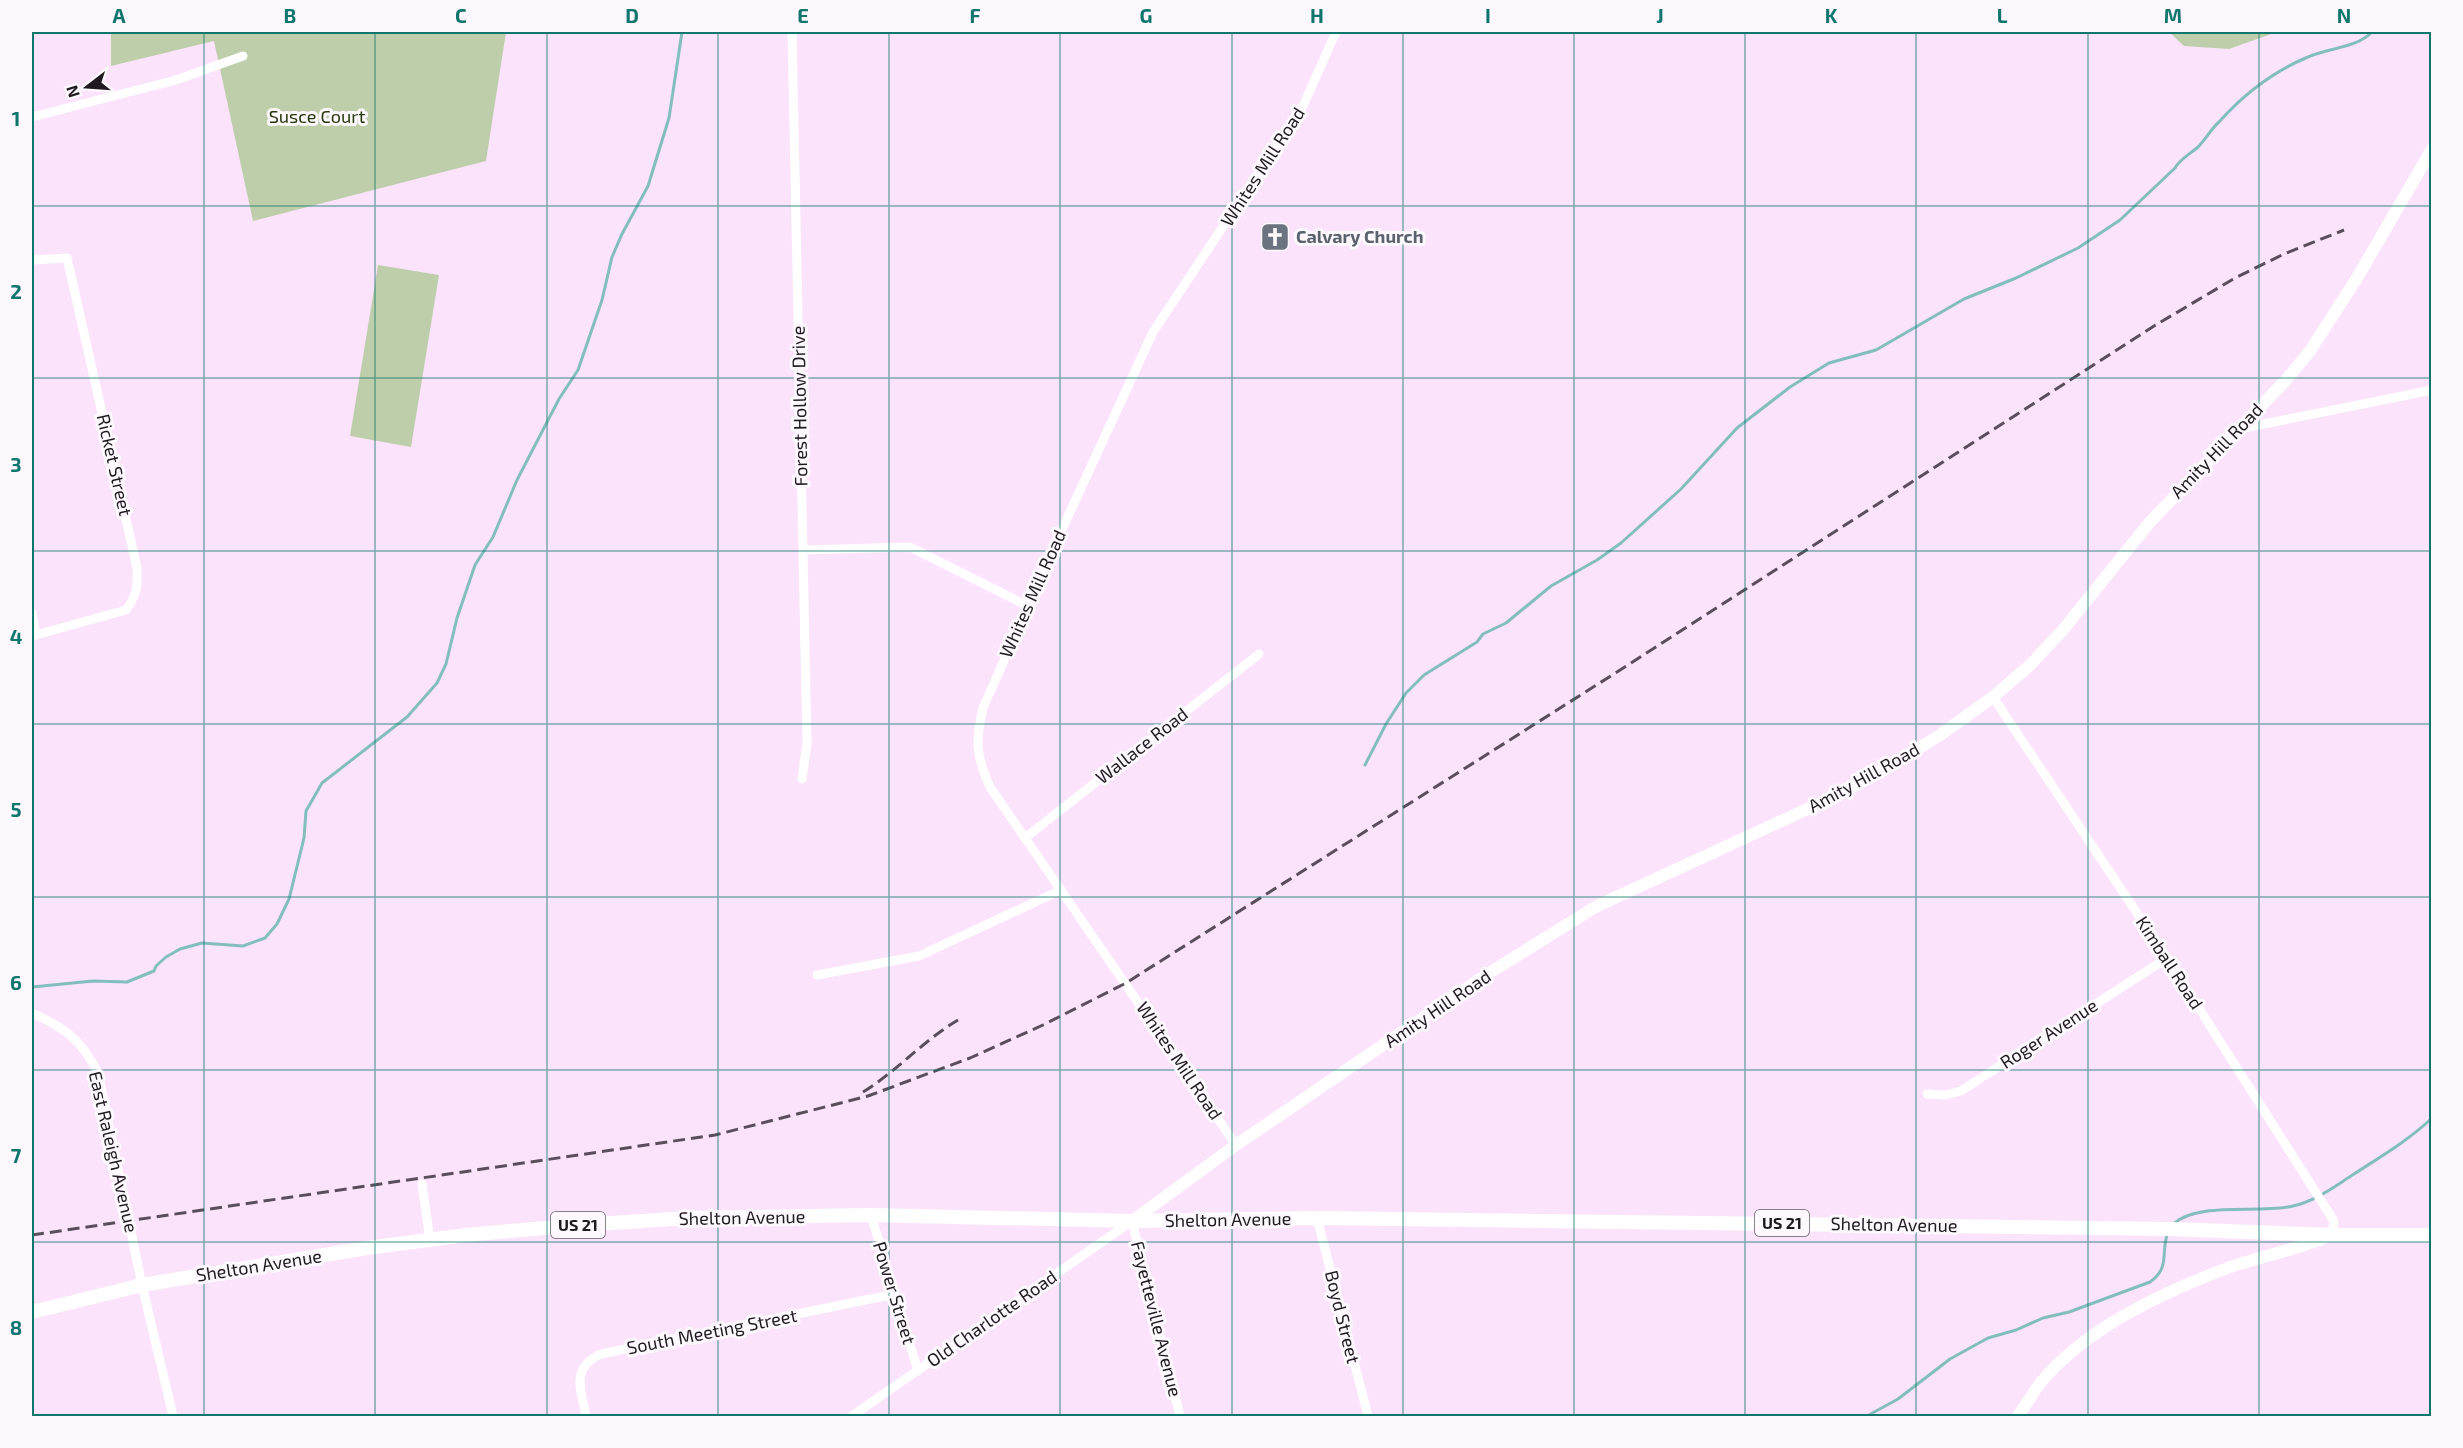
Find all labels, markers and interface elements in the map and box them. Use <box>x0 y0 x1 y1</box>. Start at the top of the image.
text: A <box>112 3 126 27</box>
text: B <box>284 3 296 27</box>
text: C <box>455 3 467 27</box>
text: D <box>625 3 639 27</box>
text: E <box>797 3 809 27</box>
text: F <box>969 3 981 27</box>
text: G <box>1140 3 1152 27</box>
text: H <box>1310 3 1324 27</box>
text: I <box>1485 3 1491 27</box>
text: J <box>1656 3 1664 27</box>
text: K <box>1825 3 1838 27</box>
text: L <box>1997 3 2008 27</box>
text: M <box>2164 3 2182 27</box>
text: N <box>2337 3 2351 27</box>
north arrow <box>57 57 117 117</box>
text: N <box>61 83 83 100</box>
street label: Whites Mill Road <box>1215 103 1309 230</box>
park label: Susce Court <box>269 105 365 127</box>
text: 1 <box>12 106 20 130</box>
church icon: Calvary Church <box>1259 221 1291 253</box>
place label: Calvary Church <box>1296 225 1424 247</box>
text: 2 <box>10 279 22 303</box>
street label: Forest Hollow Drive <box>787 326 811 487</box>
street label: Amity Hill Road <box>2165 398 2267 502</box>
street label: Ricket Street <box>93 412 137 518</box>
text: 3 <box>10 452 22 476</box>
street label: Whites Mill Road <box>994 526 1070 661</box>
text: 4 <box>10 624 23 648</box>
street label: Wallace Road <box>1091 702 1192 788</box>
street label: Amity Hill Road <box>1804 738 1923 817</box>
text: 5 <box>10 797 22 821</box>
street label: Kimball Road <box>2132 912 2208 1013</box>
street label: Amity Hill Road <box>1380 964 1495 1052</box>
text: 6 <box>10 970 22 994</box>
street label: Roger Avenue <box>1996 994 2101 1073</box>
street label: Whites Mill Road <box>1132 997 1227 1124</box>
street label: East Raleigh Avenue <box>85 1069 143 1235</box>
text: 7 <box>11 1143 22 1167</box>
street label: Shelton Avenue <box>678 1205 806 1229</box>
street label: Shelton Avenue <box>1164 1207 1292 1231</box>
road number: US 21 <box>1755 1210 1809 1236</box>
road number: US 21 <box>551 1212 605 1238</box>
street label: Shelton Avenue <box>1830 1212 1958 1236</box>
street label: Power Street <box>869 1239 921 1347</box>
street label: Fayetteville Avenue <box>1127 1239 1187 1399</box>
street label: Shelton Avenue <box>194 1244 323 1286</box>
street label: Old Charlotte Road <box>922 1265 1061 1371</box>
street label: Boyd Street <box>1321 1268 1365 1366</box>
street label: South Meeting Street <box>625 1304 799 1358</box>
text: 8 <box>10 1315 22 1339</box>

